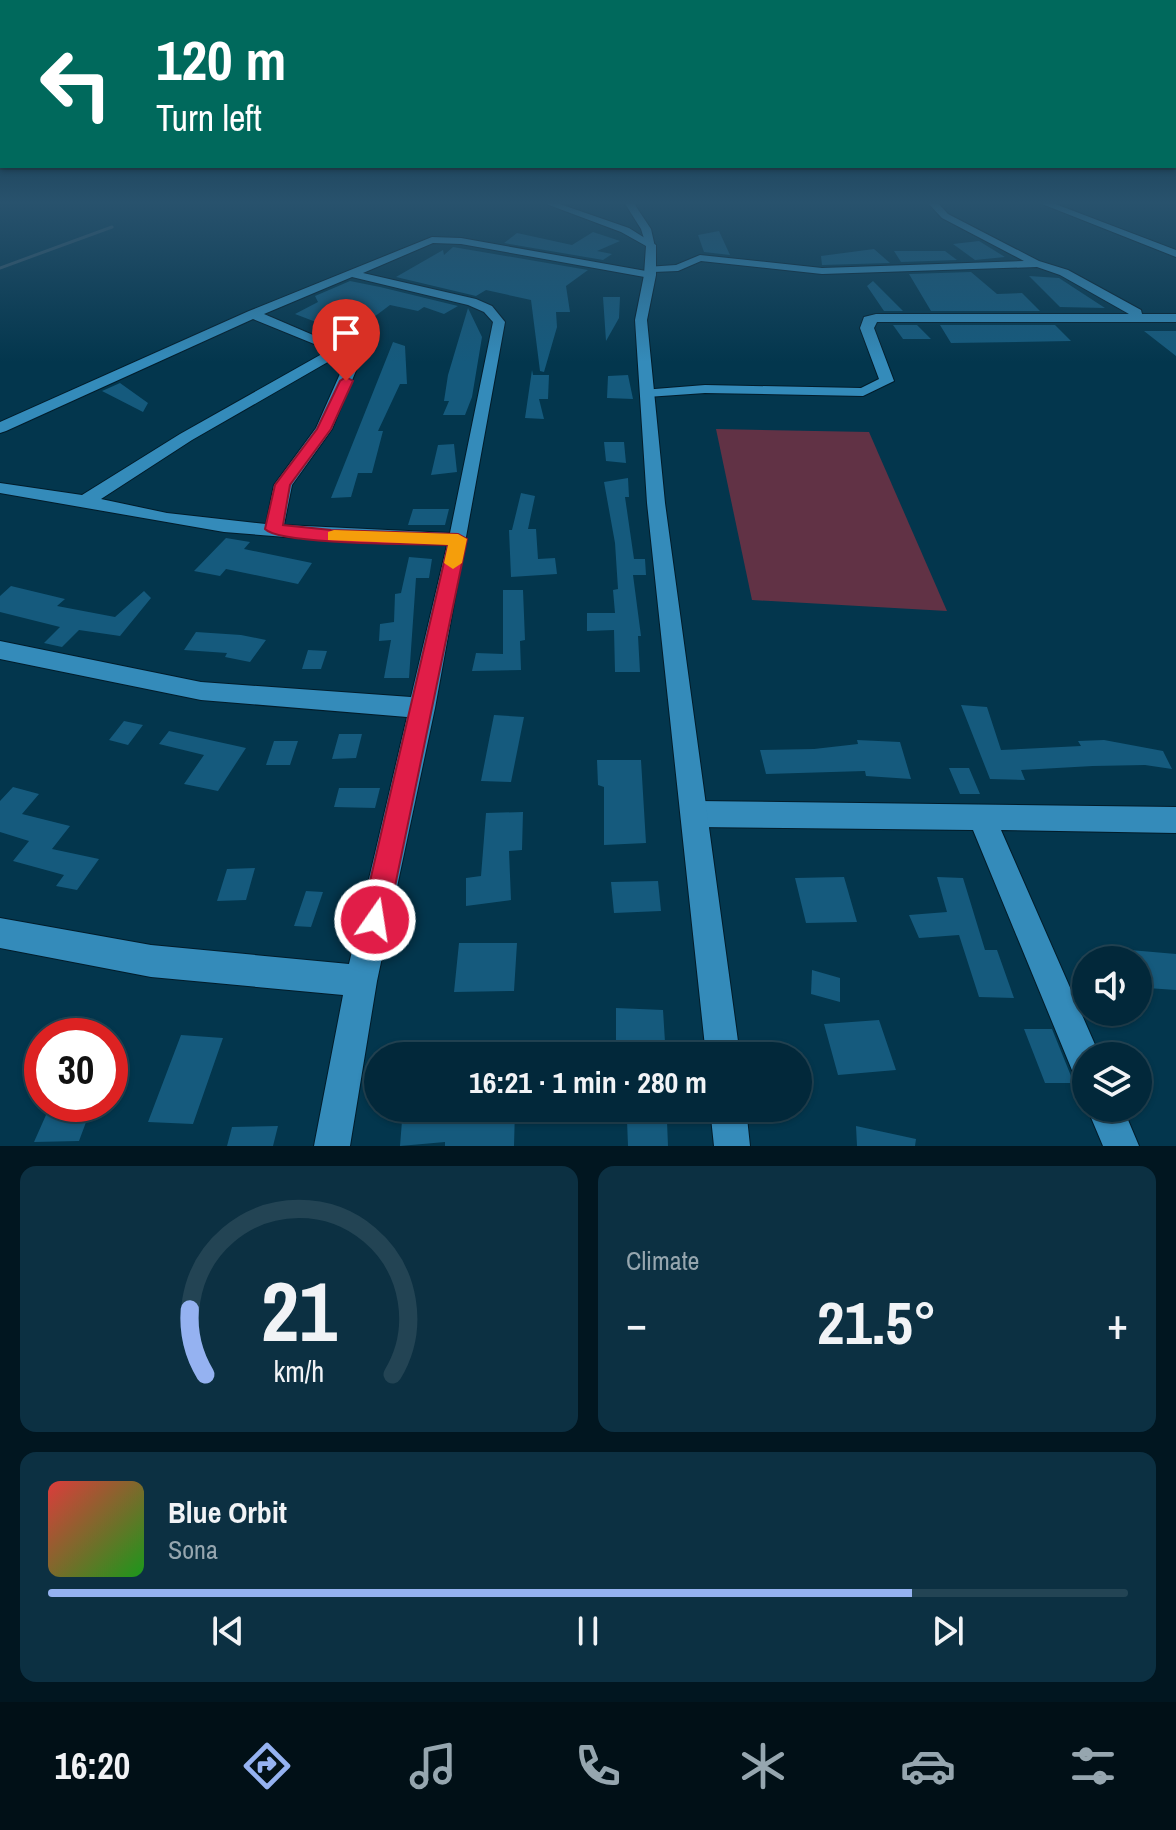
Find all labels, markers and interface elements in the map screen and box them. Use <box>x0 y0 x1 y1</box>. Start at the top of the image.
text: 120 m <box>156 22 286 97</box>
icon: left <box>24 32 128 136</box>
text: Turn left <box>156 94 262 142</box>
pin <box>312 299 380 381</box>
icon: arrive <box>324 311 368 355</box>
position arrow <box>333 878 417 962</box>
map controls <box>1072 946 1152 1122</box>
button: sound <box>1072 946 1152 1026</box>
speed limit sign: 30 <box>24 1018 128 1122</box>
button: layers <box>1072 1042 1152 1122</box>
text: 16:21 · 1 min · 280 m <box>469 1062 707 1102</box>
text: Climate <box>626 1243 699 1278</box>
text: 21 <box>261 1255 337 1367</box>
text: 21.5° <box>817 1282 937 1363</box>
text: − <box>626 1293 647 1353</box>
text: + <box>1107 1293 1128 1353</box>
text: km/h <box>274 1352 324 1391</box>
text: Blue Orbit <box>168 1492 287 1532</box>
text: Sona <box>168 1532 218 1567</box>
icon: previous <box>206 1609 250 1653</box>
icon: pause <box>566 1609 610 1653</box>
icon: next <box>926 1609 970 1653</box>
icon: directions <box>239 1738 295 1794</box>
icon: music <box>405 1738 461 1794</box>
icon: phone <box>570 1738 626 1794</box>
icon: climate <box>735 1738 791 1794</box>
icon: car <box>900 1738 956 1794</box>
icon: filters <box>1065 1738 1121 1794</box>
text: 16:20 <box>55 1742 130 1790</box>

